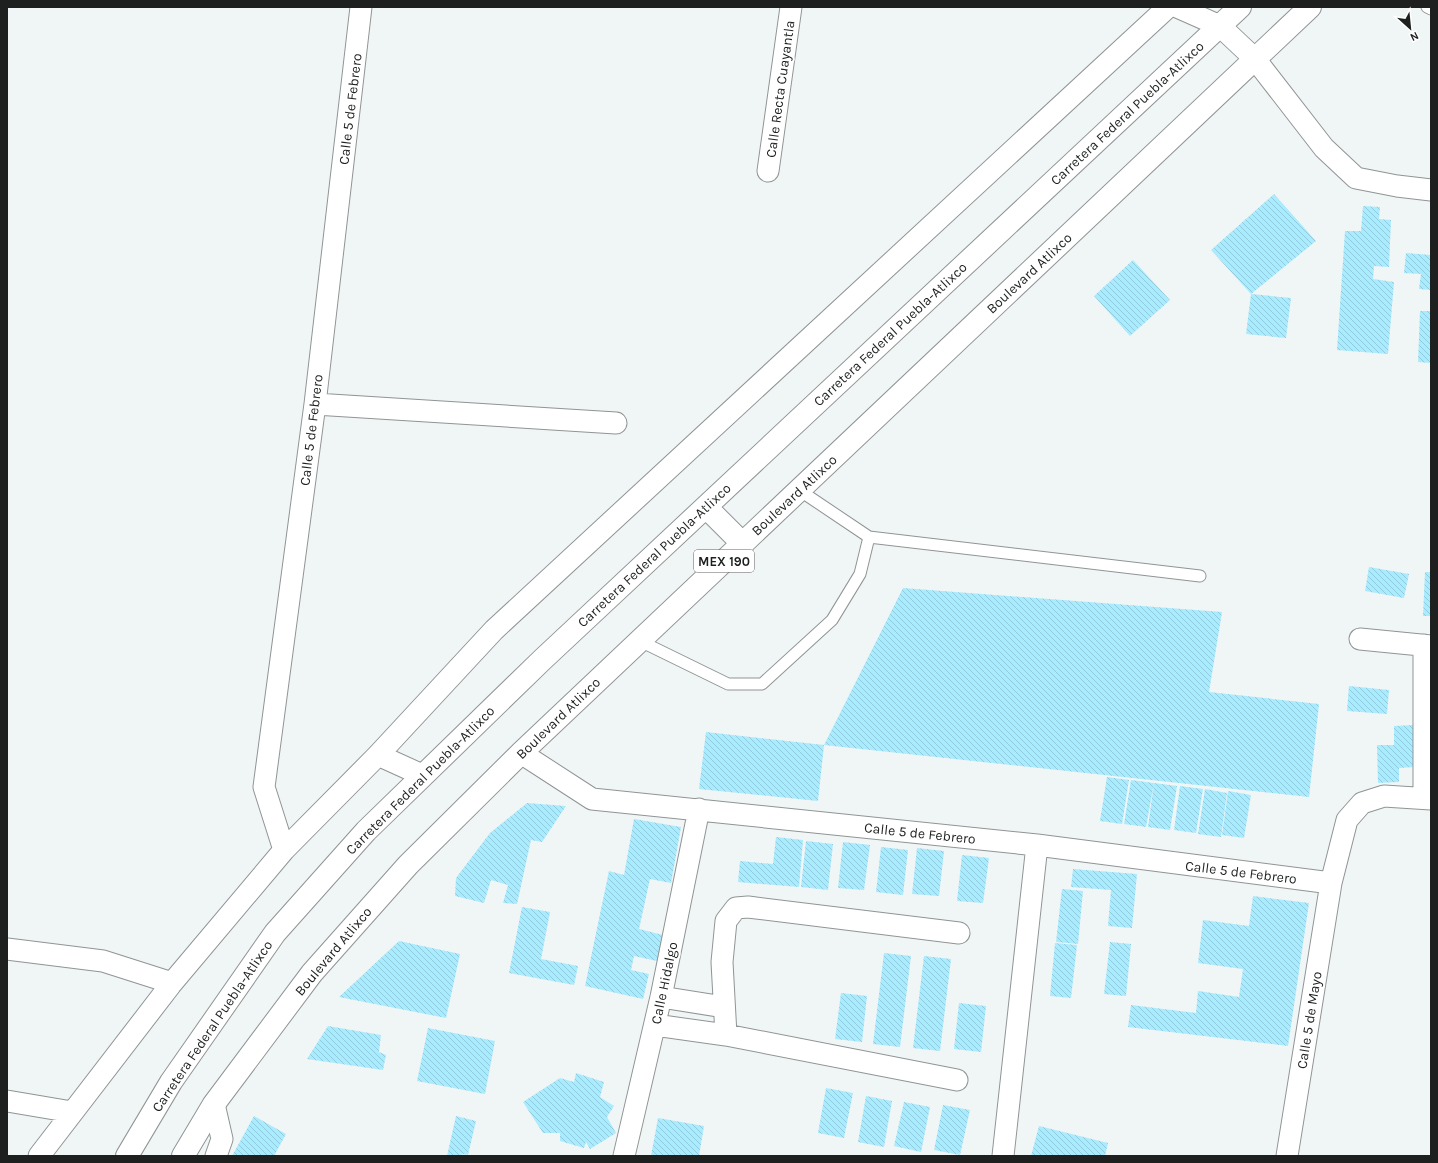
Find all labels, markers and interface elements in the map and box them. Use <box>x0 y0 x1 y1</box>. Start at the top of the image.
north arrow <box>1390 8 1430 48</box>
street label: Calle Recta Cuayantla <box>762 19 799 159</box>
text: N <box>1408 29 1421 44</box>
street label: Carretera Federal Puebla-Atlixco <box>1047 38 1208 189</box>
street label: Calle 5 de Febrero <box>335 52 366 166</box>
street label: Boulevard Atlixco <box>983 229 1076 317</box>
street label: Carretera Federal Puebla-Atlixco <box>810 259 971 410</box>
street label: Calle 5 de Febrero <box>296 373 327 487</box>
street label: Boulevard Atlixco <box>748 451 841 539</box>
street label: Carretera Federal Puebla-Atlixco <box>574 480 735 631</box>
road number: MEX 190 <box>694 550 754 572</box>
street label: Boulevard Atlixco <box>513 674 604 763</box>
street label: Carretera Federal Puebla-Atlixco <box>342 702 498 858</box>
street label: Calle 5 de Febrero <box>863 819 977 848</box>
street label: Calle 5 de Febrero <box>1184 857 1298 888</box>
street label: Boulevard Atlixco <box>291 903 376 999</box>
street label: Carretera Federal Puebla-Atlixco <box>148 937 276 1115</box>
street label: Calle Hidalgo <box>647 940 681 1026</box>
street label: Calle 5 de Mayo <box>1293 970 1326 1070</box>

